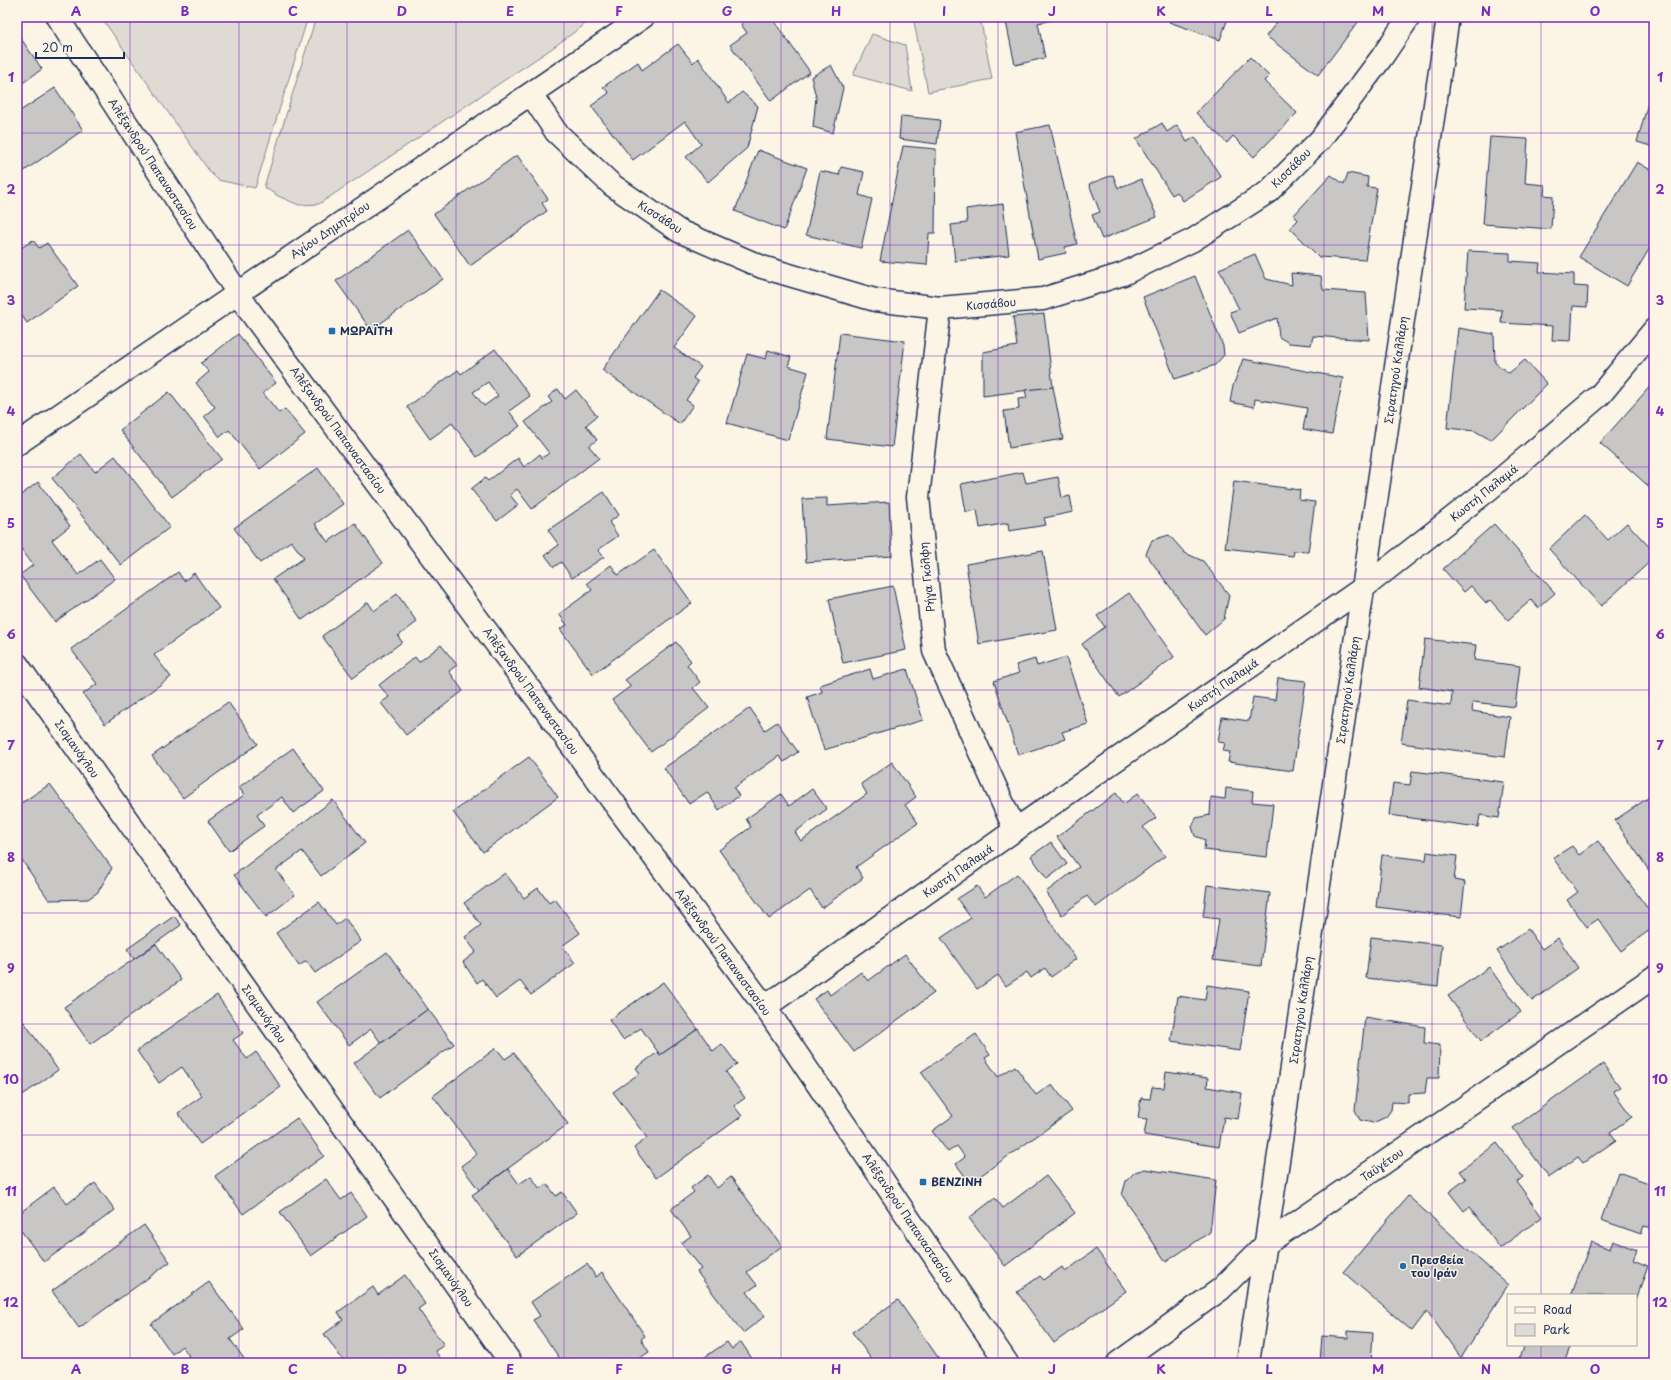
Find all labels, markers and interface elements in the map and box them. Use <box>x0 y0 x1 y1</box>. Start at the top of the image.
text: A <box>71 1 81 20</box>
text: B <box>181 1 190 20</box>
text: C <box>288 1 298 20</box>
text: D <box>397 1 407 20</box>
text: E <box>506 1 514 20</box>
text: F <box>615 1 623 20</box>
text: G <box>722 1 732 20</box>
text: H <box>831 1 841 20</box>
text: I <box>942 1 946 20</box>
text: J <box>1048 1 1056 20</box>
text: K <box>1156 1 1166 20</box>
text: L <box>1265 1 1273 20</box>
text: M <box>1372 1 1384 20</box>
text: N <box>1481 1 1491 20</box>
text: O <box>1590 1 1600 20</box>
scale bar <box>36 34 124 60</box>
text: 20 m <box>42 38 73 56</box>
text: 1 <box>8 67 14 86</box>
text: 1 <box>1657 67 1663 86</box>
street label: Αλέξανδρού Παπαναστασίου <box>104 95 202 233</box>
street label: Κισσάβου <box>1267 144 1314 191</box>
text: 2 <box>6 179 16 198</box>
text: 2 <box>1655 179 1665 198</box>
street label: Κισσάβου <box>634 196 686 237</box>
street label: Αγίου Δημητρίου <box>287 197 373 263</box>
text: 3 <box>7 290 16 309</box>
text: 3 <box>1656 290 1665 309</box>
street label: Κισσάβου <box>965 293 1017 314</box>
street label: Στρατηγού Καλλάρη <box>1380 315 1411 425</box>
place label: ΜΩΡΑΪΤΗ <box>340 322 393 339</box>
marker: ΜΩΡΑΪΤΗ <box>327 326 337 336</box>
street label: Αλέξανδρού Παπαναστασίου <box>286 363 390 497</box>
text: 4 <box>7 401 16 420</box>
text: 4 <box>1656 401 1665 420</box>
street label: Κωστή Παλαμά <box>1446 460 1521 525</box>
text: 5 <box>7 513 15 532</box>
text: 5 <box>1656 513 1664 532</box>
street label: Ρήγα Γκόλφη <box>914 541 939 613</box>
text: 6 <box>6 624 16 643</box>
street label: Αλέξανδρού Παπαναστασίου <box>479 624 583 758</box>
text: 6 <box>1655 624 1665 643</box>
street label: Στρατηγού Καλλάρη <box>1332 635 1363 745</box>
street label: Κωστή Παλαμά <box>1184 654 1262 715</box>
street label: Σισμανόγλου <box>51 716 104 781</box>
text: 7 <box>7 735 15 754</box>
text: 7 <box>1656 735 1664 754</box>
street label: Κωστή Παλαμά <box>919 840 997 901</box>
text: 8 <box>7 847 15 866</box>
text: 8 <box>1656 847 1664 866</box>
street label: Αλέξανδρού Παπαναστασίου <box>671 885 775 1019</box>
street label: Στρατηγού Καλλάρη <box>1285 955 1316 1065</box>
text: 9 <box>7 958 15 977</box>
text: 9 <box>1656 958 1664 977</box>
street label: Σισμανόγλου <box>238 981 291 1046</box>
text: 10 <box>3 1069 19 1088</box>
text: 10 <box>1652 1069 1668 1088</box>
street label: Ταϋγέτου <box>1357 1144 1407 1186</box>
street label: Αλέξανδρού Παπαναστασίου <box>858 1149 958 1286</box>
place label: ΒΕΝΖΙΝΗ <box>931 1173 983 1190</box>
marker: ΒΕΝΖΙΝΗ <box>918 1177 928 1187</box>
text: 11 <box>5 1181 17 1200</box>
text: 11 <box>1654 1181 1666 1200</box>
street label: Σισμανόγλου <box>425 1245 478 1310</box>
place label: Πρεσβεία του Ιράν <box>1411 1251 1464 1281</box>
marker: Πρεσβεία του Ιράν <box>1398 1261 1408 1271</box>
text: 12 <box>3 1292 19 1311</box>
text: 12 <box>1652 1292 1668 1311</box>
legend <box>1507 1294 1637 1346</box>
text: Road <box>1543 1300 1572 1318</box>
text: Park <box>1543 1320 1570 1338</box>
text: A <box>71 1359 81 1378</box>
text: B <box>181 1359 190 1378</box>
text: C <box>288 1359 298 1378</box>
text: D <box>397 1359 407 1378</box>
text: E <box>506 1359 514 1378</box>
text: F <box>615 1359 623 1378</box>
text: G <box>722 1359 732 1378</box>
text: H <box>831 1359 841 1378</box>
text: I <box>942 1359 946 1378</box>
text: J <box>1048 1359 1056 1378</box>
text: K <box>1156 1359 1166 1378</box>
text: L <box>1265 1359 1273 1378</box>
text: M <box>1372 1359 1384 1378</box>
text: N <box>1481 1359 1491 1378</box>
text: O <box>1590 1359 1600 1378</box>

